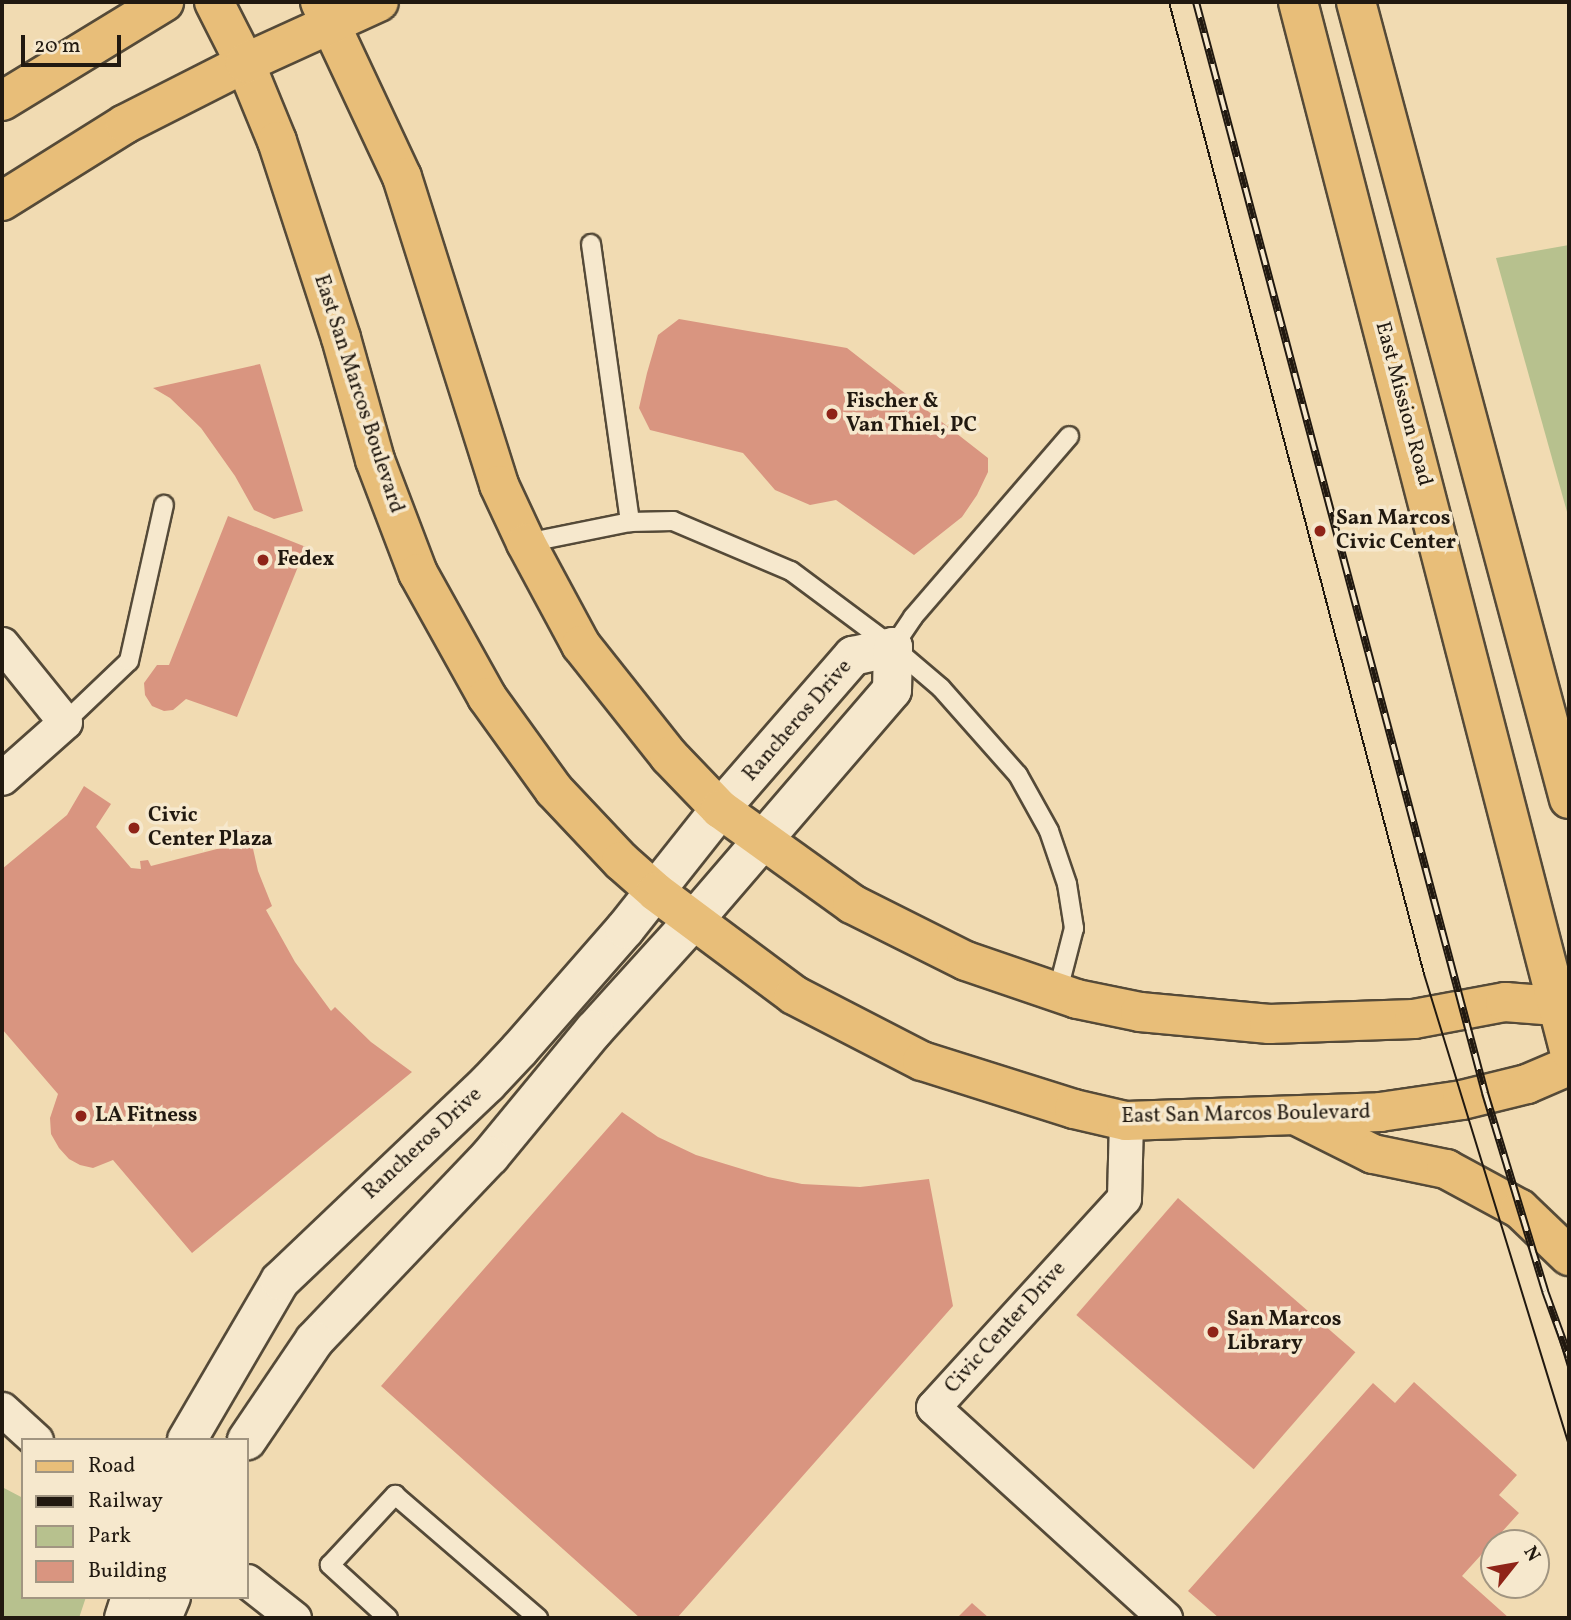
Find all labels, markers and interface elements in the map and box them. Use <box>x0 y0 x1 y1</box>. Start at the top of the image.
scale bar <box>24 21 124 65</box>
text: 20 m <box>34 32 80 61</box>
street label: East San Marcos Boulevard <box>307 272 409 516</box>
street label: East Mission Road <box>1369 319 1437 489</box>
place label: Fischer & Van Thiel, PC <box>846 389 977 439</box>
marker: Fischer & Van Thiel, PC <box>824 406 840 422</box>
place label: San Marcos Civic Center <box>1336 506 1456 556</box>
marker: San Marcos Civic Center <box>1310 521 1330 541</box>
place label: Fedex <box>277 547 334 573</box>
marker: Fedex <box>255 552 271 568</box>
street label: Rancheros Drive <box>738 655 858 787</box>
place label: Civic Center Plaza <box>148 803 273 853</box>
marker: Civic Center Plaza <box>126 820 142 836</box>
street label: Rancheros Drive <box>358 1083 488 1205</box>
street label: East San Marcos Boulevard <box>1121 1100 1371 1130</box>
place label: LA Fitness <box>95 1103 197 1129</box>
marker: LA Fitness <box>73 1108 89 1124</box>
street label: Civic Center Drive <box>940 1257 1072 1399</box>
place label: San Marcos Library <box>1227 1307 1341 1357</box>
marker: San Marcos Library <box>1205 1324 1221 1340</box>
legend <box>21 1438 248 1599</box>
text: Road <box>88 1452 135 1481</box>
text: Railway <box>88 1487 163 1516</box>
text: Park <box>88 1522 131 1551</box>
north arrow <box>1480 1529 1550 1599</box>
text: N <box>1517 1542 1546 1567</box>
text: Building <box>88 1557 167 1586</box>

